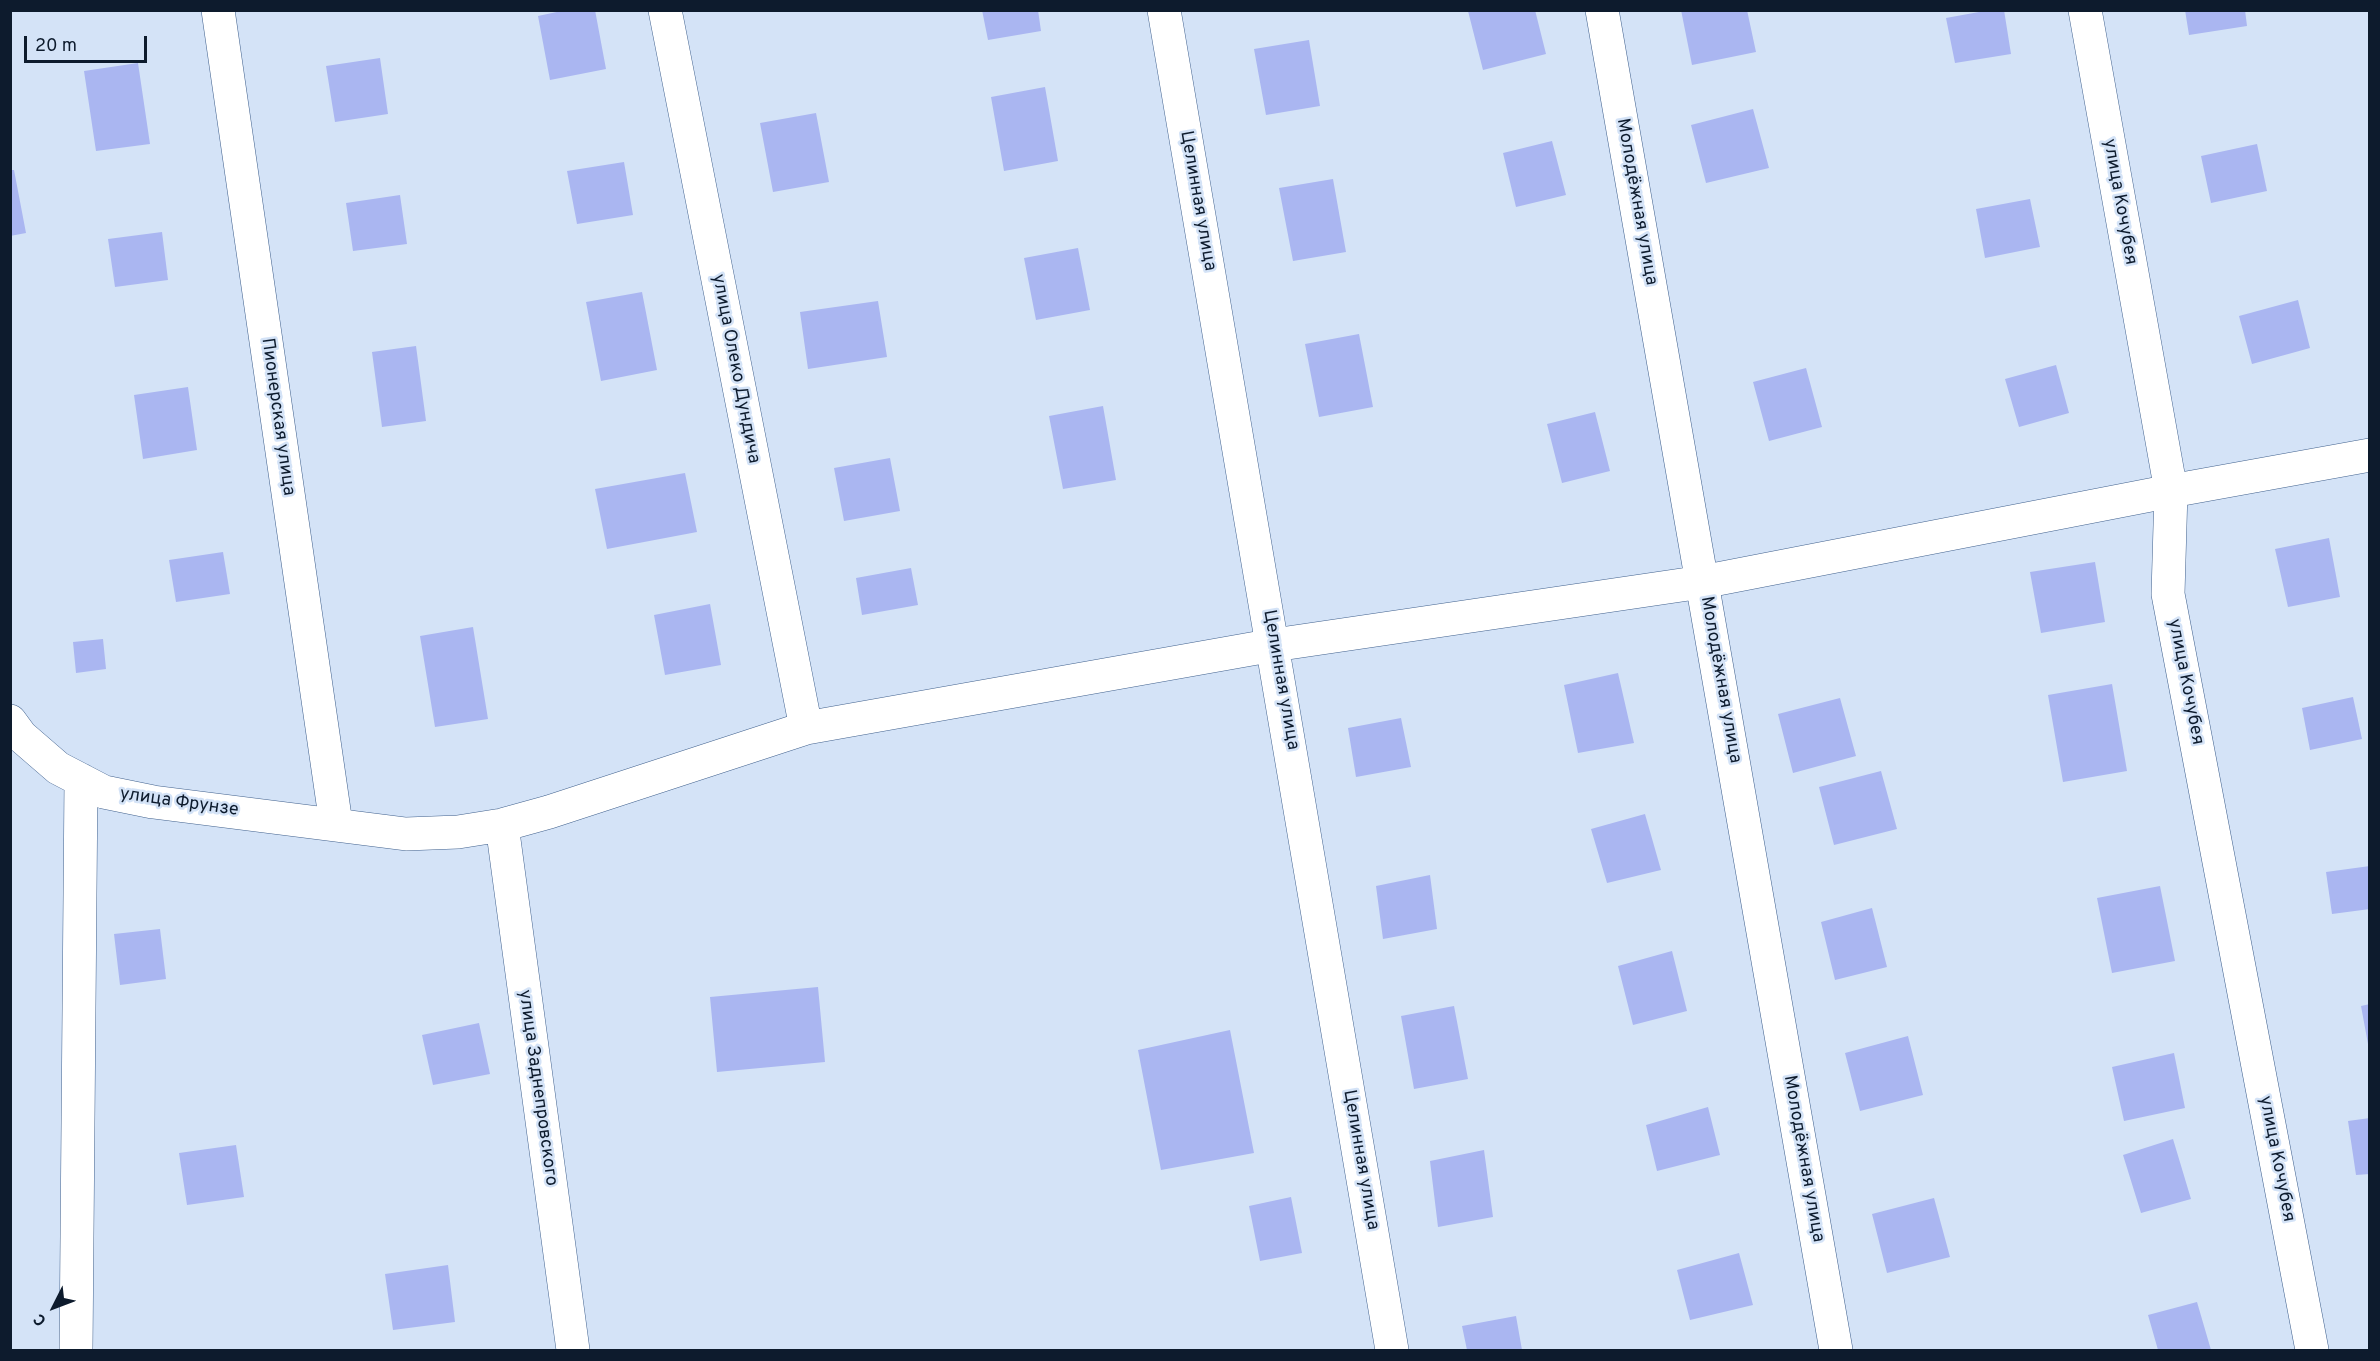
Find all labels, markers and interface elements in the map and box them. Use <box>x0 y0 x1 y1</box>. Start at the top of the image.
scale bar <box>27 24 150 62</box>
text: 20 m <box>35 35 77 58</box>
street label: Молодёжная улица <box>1611 117 1661 287</box>
street label: Целинная улица <box>1174 129 1220 273</box>
street label: улица Кочубея <box>2097 137 2141 267</box>
street label: улица Олеко Дундича <box>706 272 764 466</box>
street label: Пионерская улица <box>255 337 299 497</box>
street label: Молодёжная улица <box>1695 595 1745 765</box>
street label: Целинная улица <box>1257 608 1303 752</box>
street label: улица Кочубея <box>2162 617 2208 747</box>
street label: улица Фрунзе <box>118 784 240 822</box>
street label: улица Заднепровского <box>513 989 561 1187</box>
street label: Молодёжная улица <box>1778 1074 1828 1244</box>
street label: Целинная улица <box>1337 1088 1383 1232</box>
street label: улица Кочубея <box>2253 1094 2299 1224</box>
north arrow <box>24 1277 84 1337</box>
text: С <box>30 1309 51 1330</box>

